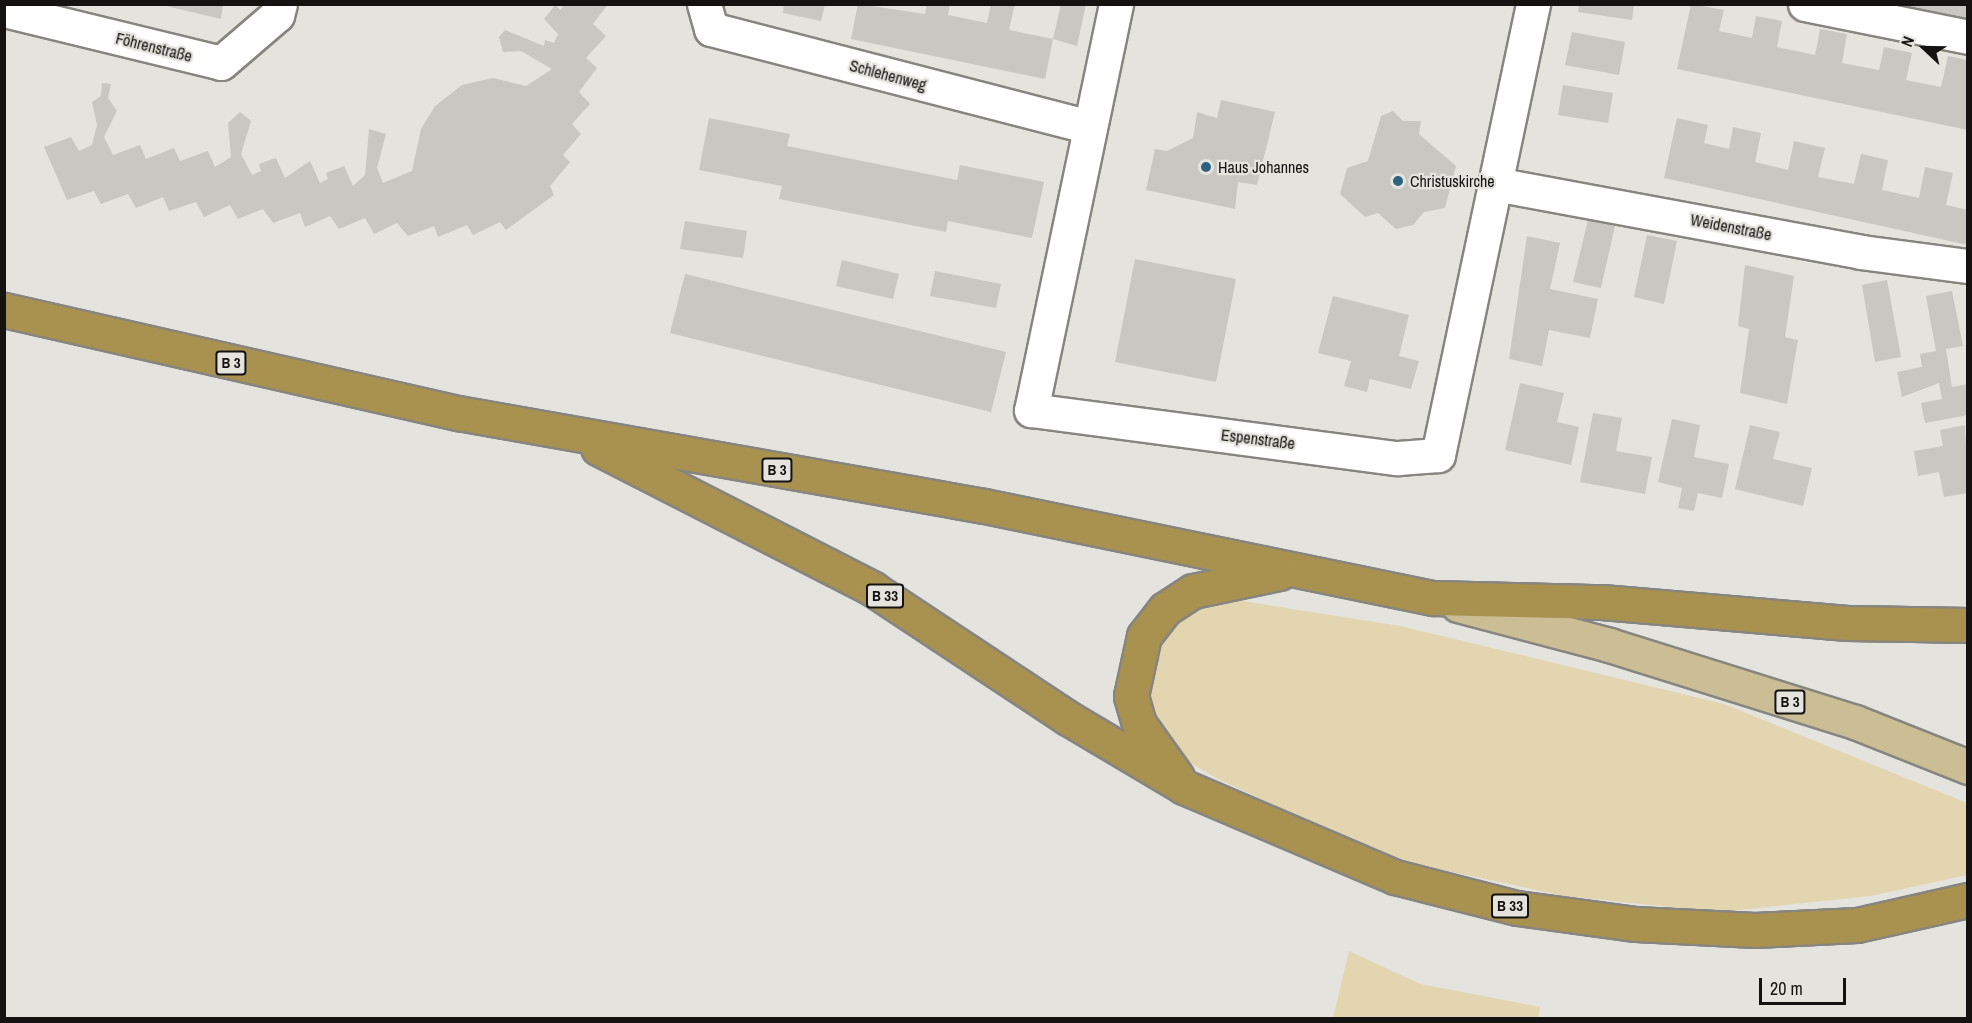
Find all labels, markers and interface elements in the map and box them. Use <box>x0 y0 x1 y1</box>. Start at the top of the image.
north arrow <box>1894 18 1954 78</box>
street label: Föhrenstraße <box>114 28 194 66</box>
text: N <box>1895 33 1919 50</box>
street label: Schlehenweg <box>847 56 929 94</box>
place label: Haus Johannes <box>1218 157 1309 177</box>
marker: Haus Johannes <box>1199 160 1213 174</box>
place label: Christuskirche <box>1410 171 1495 191</box>
marker: Christuskirche <box>1391 174 1405 188</box>
street label: Weidenstraße <box>1689 210 1773 244</box>
road number: B 3 <box>214 351 248 375</box>
street label: Espenstraße <box>1220 425 1296 453</box>
road number: B 3 <box>760 458 794 482</box>
road number: B 33 <box>866 584 904 608</box>
road number: B 3 <box>1774 690 1806 714</box>
road number: B 33 <box>1490 894 1530 918</box>
scale bar <box>1762 966 1849 1004</box>
text: 20 m <box>1770 976 1803 1001</box>

